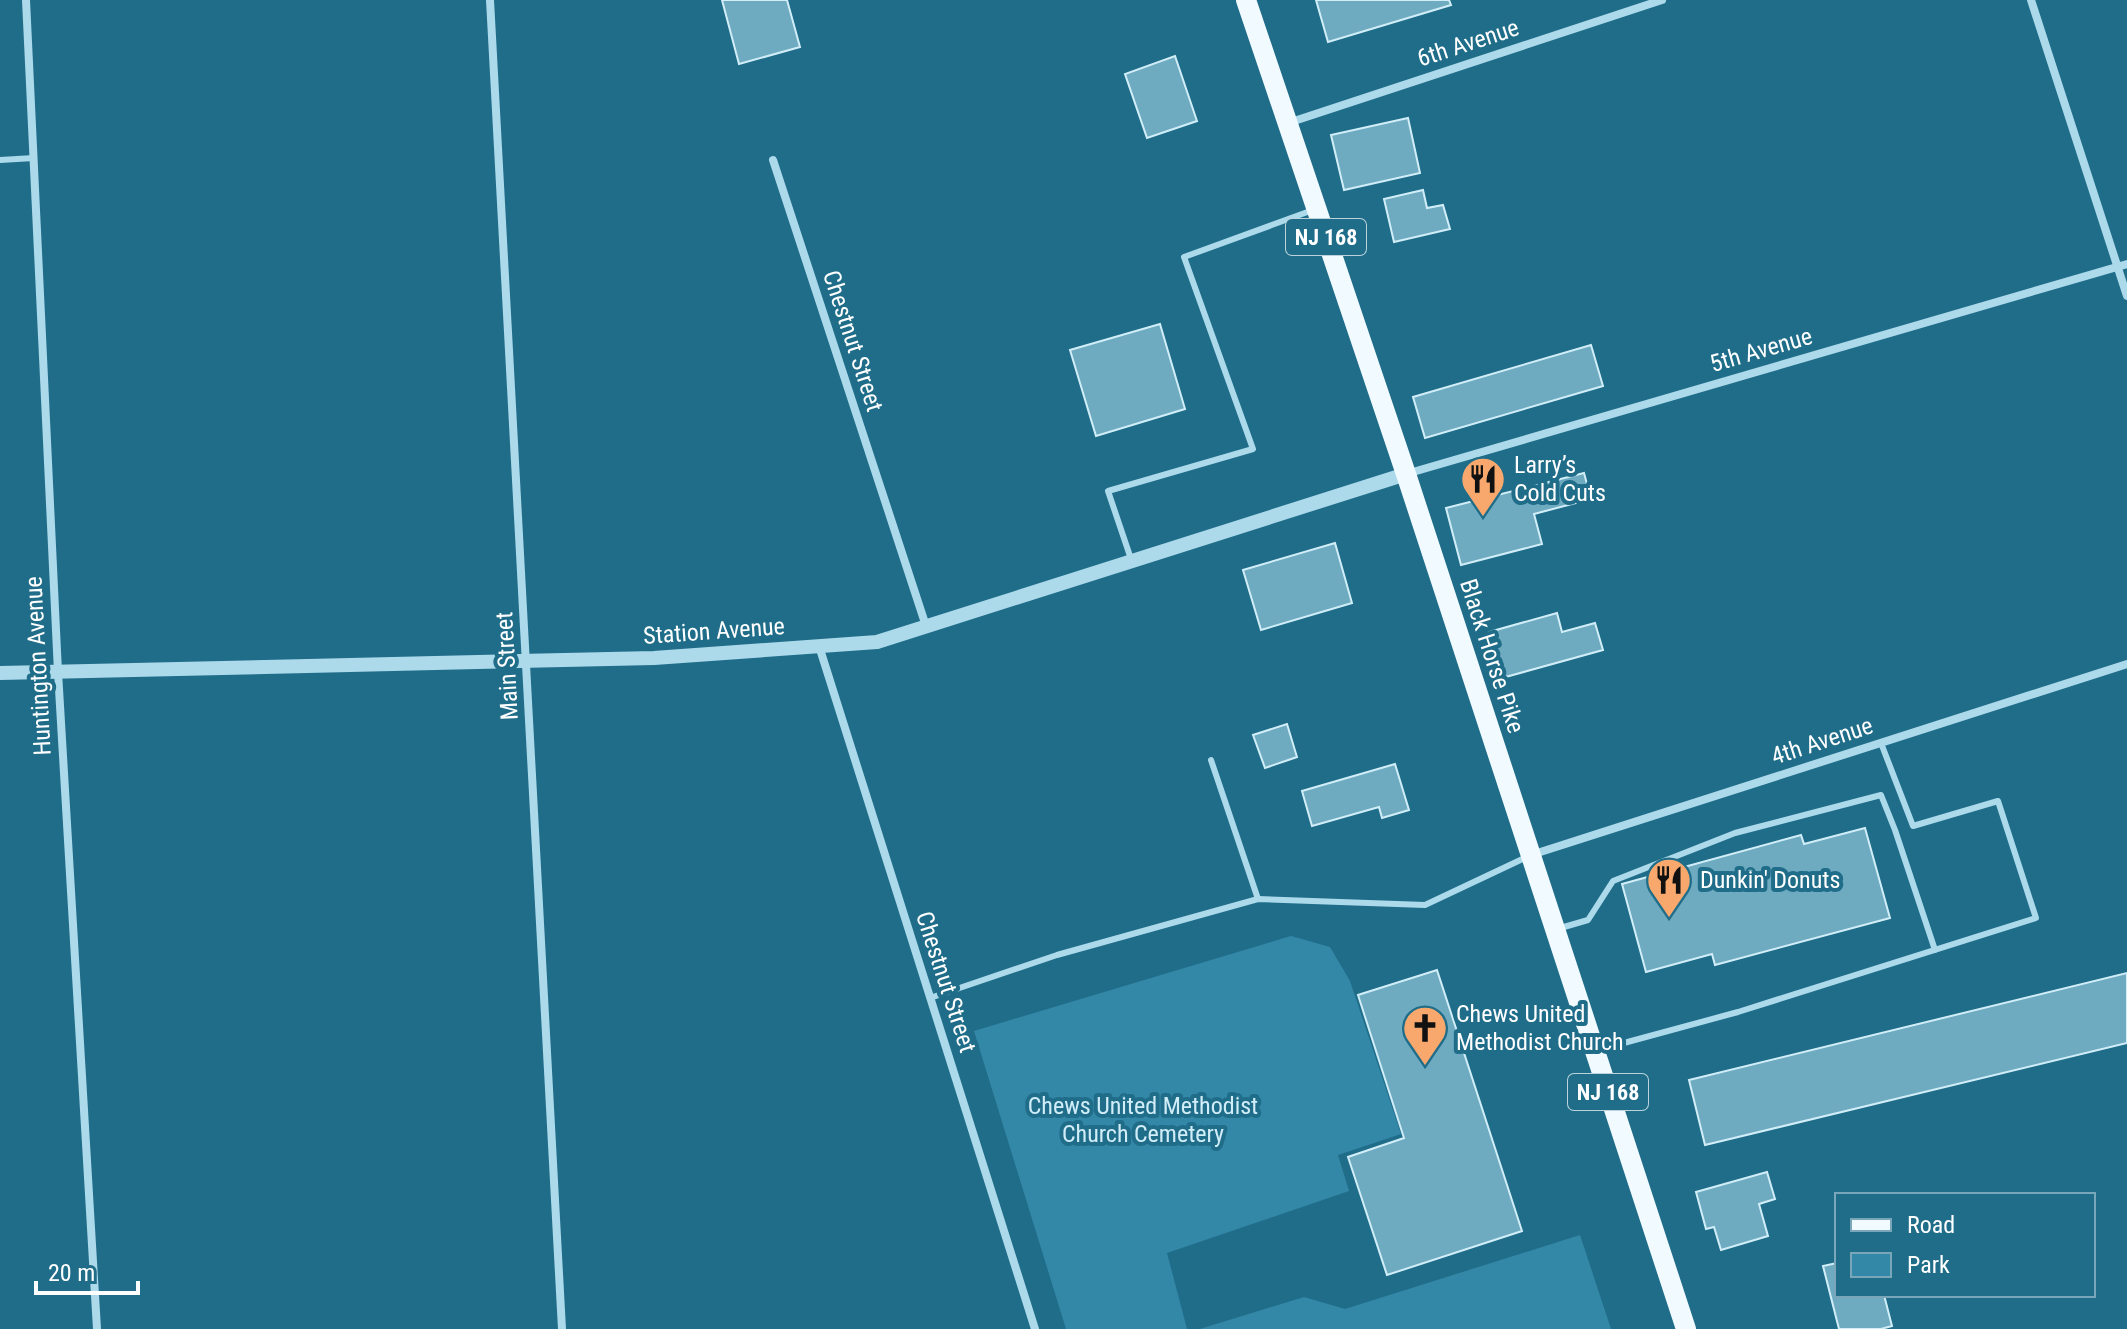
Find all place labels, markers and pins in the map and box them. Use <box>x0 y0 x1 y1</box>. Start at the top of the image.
place label: Larry’s Cold Cuts <box>1514 451 1606 507</box>
restaurant icon: Larry’s Cold Cuts <box>1459 455 1507 518</box>
restaurant icon: Dunkin' Donuts <box>1645 856 1693 919</box>
place label: Dunkin' Donuts <box>1700 866 1840 894</box>
place label: Chews United Methodist Church <box>1456 1000 1624 1056</box>
church icon: Chews United Methodist Church <box>1401 1004 1449 1067</box>

